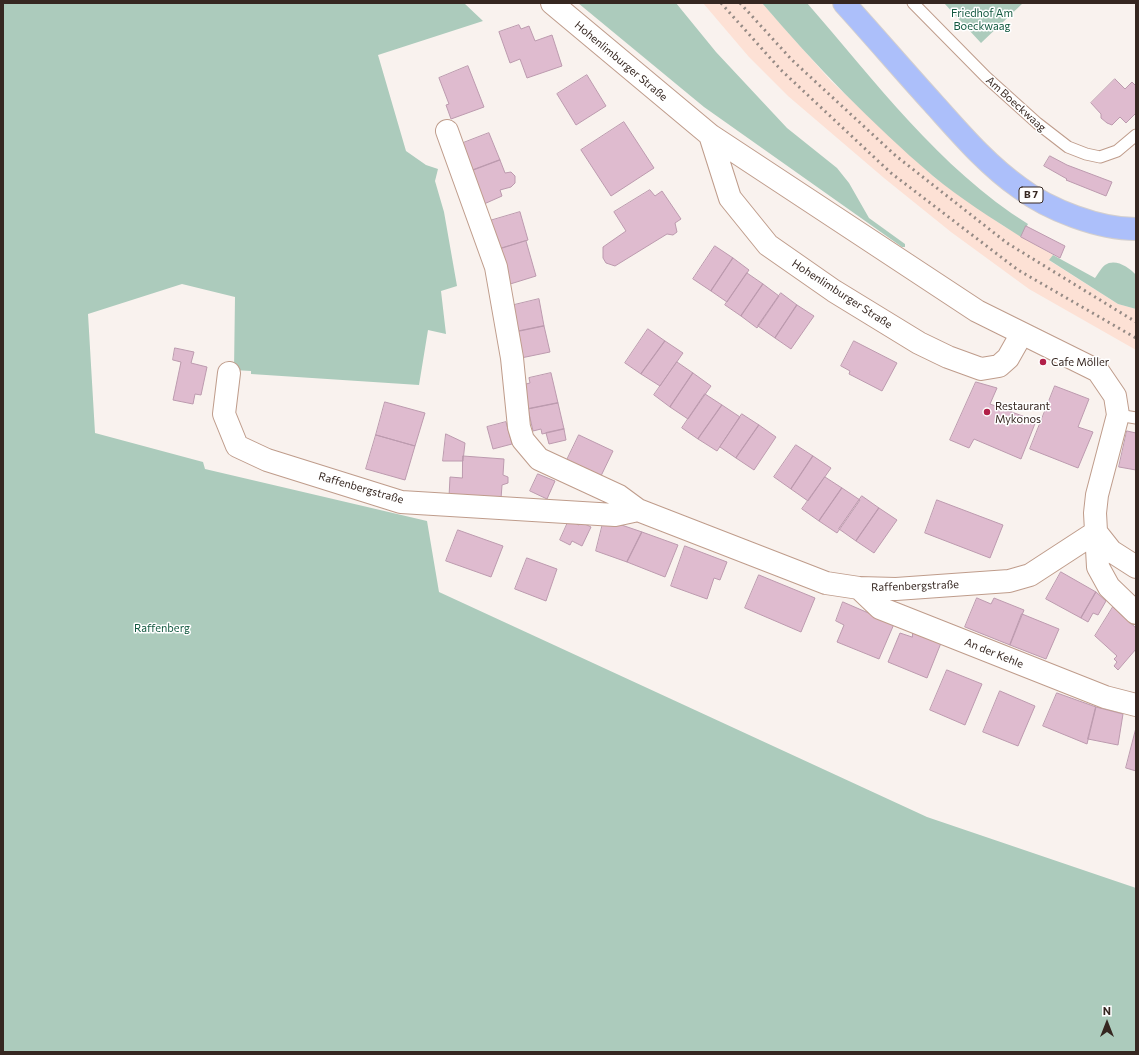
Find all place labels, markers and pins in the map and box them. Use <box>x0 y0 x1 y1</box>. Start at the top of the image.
place label: Cafe Möller <box>1051 355 1109 369</box>
marker: Cafe Möller <box>1038 357 1048 367</box>
place label: Restaurant Mykonos <box>995 399 1050 425</box>
marker: Restaurant Mykonos <box>982 407 992 417</box>

